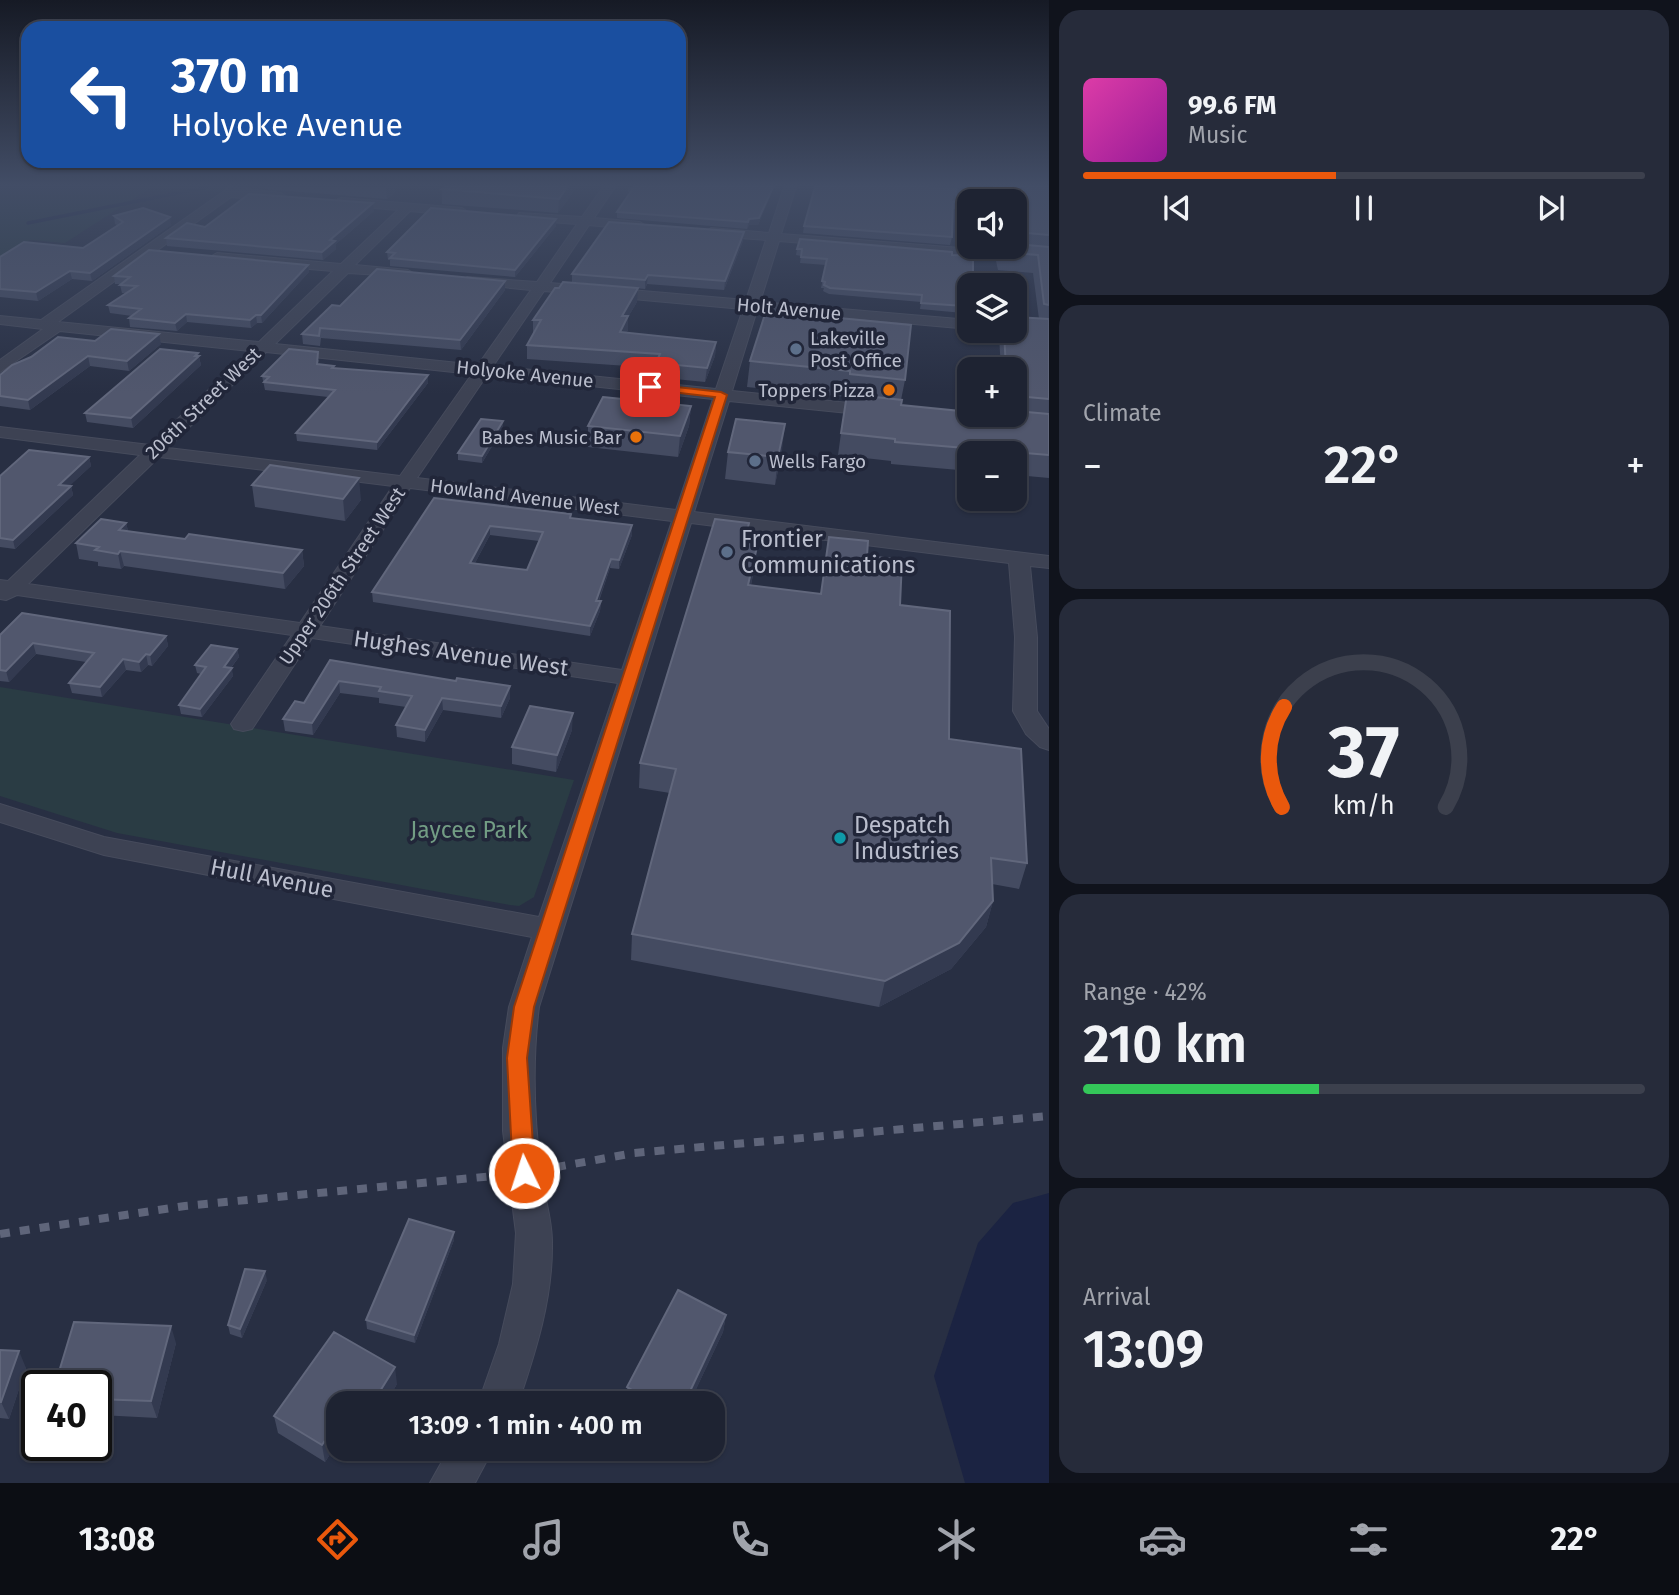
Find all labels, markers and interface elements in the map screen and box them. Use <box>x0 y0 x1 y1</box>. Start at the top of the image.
text: 370 m <box>171 46 300 105</box>
icon: left <box>56 49 147 140</box>
text: 99.6 FM <box>1188 90 1276 121</box>
text: Holyoke Avenue <box>171 106 403 144</box>
text: Music <box>1188 121 1248 149</box>
map controls <box>957 189 1027 511</box>
button: sound <box>957 189 1027 259</box>
icon: previous <box>1158 189 1196 227</box>
icon: pause <box>1345 189 1383 227</box>
icon: next <box>1532 189 1570 227</box>
button: layers <box>957 273 1027 343</box>
street label: Holt Avenue <box>736 293 842 325</box>
place label: Lakeville Post Office <box>810 327 902 372</box>
marker: Lakeville Post Office <box>788 341 804 357</box>
street label: 206th Street West <box>141 342 266 464</box>
street label: Holyoke Avenue <box>455 355 595 393</box>
pin <box>620 357 680 417</box>
button: + <box>957 357 1027 427</box>
icon: arrive <box>631 368 669 406</box>
place label: Toppers Pizza <box>758 379 875 402</box>
marker: Toppers Pizza <box>881 382 897 398</box>
text: Climate <box>1083 399 1162 427</box>
place label: Babes Music Bar <box>481 426 623 449</box>
marker: Babes Music Bar <box>628 429 644 445</box>
text: 22° <box>1324 434 1404 497</box>
button: − <box>957 441 1027 511</box>
text: − <box>1083 443 1102 489</box>
text: + <box>1626 443 1645 489</box>
place label: Wells Fargo <box>769 450 866 473</box>
marker: Wells Fargo <box>747 453 763 469</box>
street label: Howland Avenue West <box>429 474 621 520</box>
street label: Upper 206th Street West <box>274 483 410 669</box>
place label: Frontier Communications <box>741 525 915 579</box>
marker: Frontier Communications <box>719 544 735 560</box>
street label: Hughes Avenue West <box>352 624 571 682</box>
text: 37 <box>1327 710 1400 797</box>
text: km/h <box>1333 791 1395 821</box>
place label: Despatch Industries <box>854 811 959 865</box>
park label: Jaycee Park <box>410 816 528 844</box>
marker: Despatch Industries <box>832 830 848 846</box>
street label: Hull Avenue <box>208 852 336 904</box>
text: Range · 42% <box>1083 978 1207 1006</box>
text: 210 km <box>1083 1013 1247 1076</box>
position arrow <box>487 1136 561 1210</box>
text: Arrival <box>1083 1283 1150 1311</box>
text: 13:09 <box>1083 1318 1204 1381</box>
speed limit sign: 40 <box>21 1370 112 1461</box>
text: 13:09 · 1 min · 400 m <box>408 1410 643 1441</box>
icon: directions <box>313 1515 362 1564</box>
icon: music <box>519 1515 568 1564</box>
icon: phone <box>725 1515 774 1564</box>
icon: climate <box>932 1515 981 1564</box>
icon: car <box>1138 1515 1187 1564</box>
icon: filters <box>1344 1515 1393 1564</box>
text: 13:08 <box>79 1520 155 1558</box>
text: 22° <box>1551 1520 1600 1558</box>

